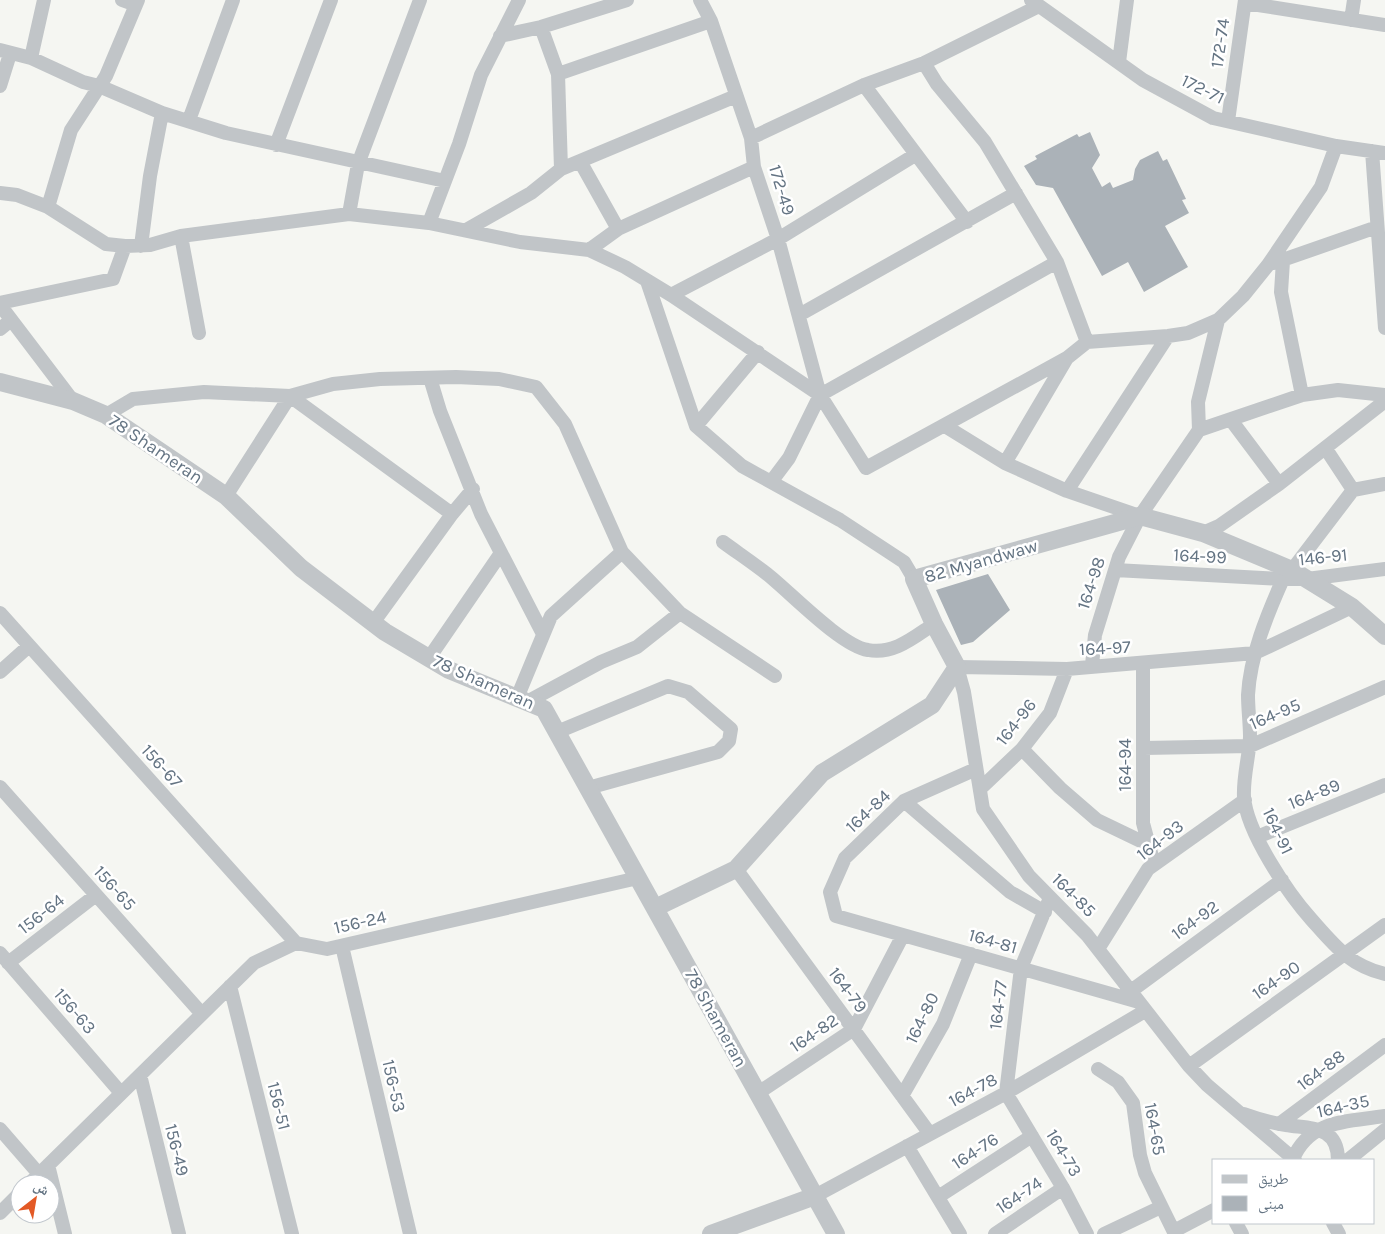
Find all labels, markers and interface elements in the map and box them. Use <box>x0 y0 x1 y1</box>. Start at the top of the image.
street label: 172-74 <box>1206 17 1234 69</box>
street label: 172-71 <box>1178 69 1228 109</box>
street label: 172-49 <box>764 162 800 218</box>
street label: 78 Shameran <box>105 409 207 489</box>
street label: 82 Myandwaw <box>922 534 1040 588</box>
street label: 164-99 <box>1173 544 1227 568</box>
street label: 146-91 <box>1297 544 1349 570</box>
street label: 164-98 <box>1072 554 1110 612</box>
street label: 164-97 <box>1079 636 1132 660</box>
street label: 78 Shameran <box>430 650 538 714</box>
street label: 164-95 <box>1246 693 1304 735</box>
street label: 164-96 <box>991 694 1041 750</box>
street label: 164-94 <box>1114 738 1136 792</box>
street label: 156-67 <box>137 740 188 793</box>
street label: 164-89 <box>1285 774 1343 814</box>
street label: 164-84 <box>841 785 895 837</box>
street label: 164-91 <box>1258 804 1298 858</box>
street label: 164-93 <box>1132 815 1188 865</box>
street label: 156-65 <box>89 861 141 915</box>
street label: 164-85 <box>1047 868 1101 922</box>
street label: 156-64 <box>13 889 69 939</box>
street label: 164-92 <box>1167 895 1223 945</box>
street label: 156-24 <box>332 905 388 939</box>
street label: 164-81 <box>966 924 1020 958</box>
street label: 164-90 <box>1248 956 1304 1004</box>
street label: 164-79 <box>824 963 872 1017</box>
street label: 78 Shameran <box>680 965 752 1071</box>
street label: 164-77 <box>984 979 1012 1031</box>
street label: 156-63 <box>49 984 101 1038</box>
street label: 164-80 <box>900 989 944 1047</box>
street label: 164-82 <box>785 1009 843 1057</box>
street label: 164-88 <box>1293 1045 1349 1095</box>
street label: 156-53 <box>377 1057 411 1115</box>
street label: 164-78 <box>945 1068 1001 1112</box>
street label: 156-51 <box>262 1080 296 1132</box>
street label: 164-35 <box>1315 1089 1371 1123</box>
street label: 164-65 <box>1140 1101 1170 1157</box>
street label: 156-49 <box>160 1122 194 1178</box>
street label: 164-73 <box>1041 1125 1087 1181</box>
street label: 164-76 <box>947 1128 1003 1174</box>
legend <box>1212 1159 1375 1224</box>
text: طريق <box>1258 1170 1289 1189</box>
street label: 164-74 <box>992 1172 1046 1218</box>
north arrow <box>10 1174 60 1224</box>
text: ش <box>31 1177 52 1199</box>
text: مبنى <box>1258 1195 1284 1214</box>

